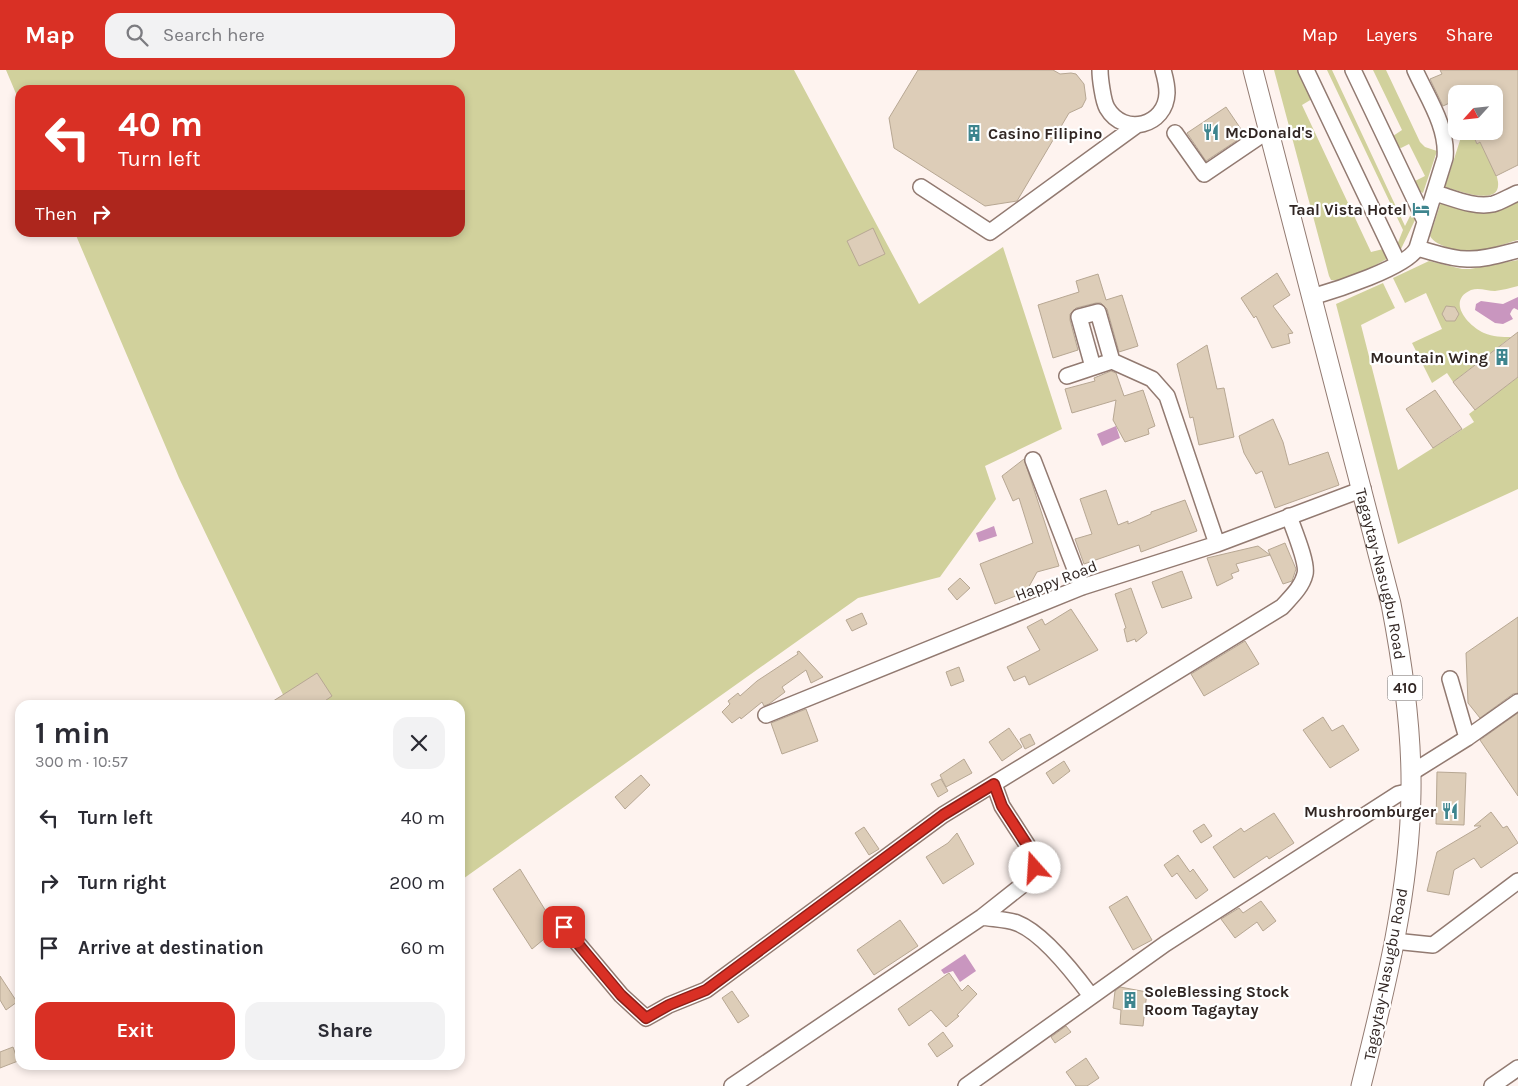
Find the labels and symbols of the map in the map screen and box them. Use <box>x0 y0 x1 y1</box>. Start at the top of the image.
north arrow <box>1448 85 1502 140</box>
restaurant icon: McDonald's <box>1201 122 1221 142</box>
building icon: Casino Filipino <box>964 123 984 143</box>
place label: McDonald's <box>1225 123 1313 142</box>
place label: Casino Filipino <box>988 124 1102 143</box>
hotel icon: Taal Vista Hotel <box>1411 199 1431 219</box>
place label: Taal Vista Hotel <box>1289 200 1407 219</box>
building icon: Mountain Wing <box>1492 347 1512 367</box>
place label: Mountain Wing <box>1370 348 1488 367</box>
street label: Tagaytay-Nasugbu Road <box>1351 486 1410 661</box>
street label: Happy Road <box>1012 556 1100 605</box>
road number: 410 <box>1388 676 1422 700</box>
restaurant icon: Mushroomburger <box>1440 801 1460 821</box>
place label: Mushroomburger <box>1304 802 1437 821</box>
position arrow <box>1008 841 1060 893</box>
street label: Tagaytay-Nasugbu Road <box>1359 886 1412 1062</box>
pin <box>543 906 585 948</box>
place label: SoleBlessing Stock Room Tagaytay <box>1144 982 1290 1019</box>
building icon: SoleBlessing Stock Room Tagaytay <box>1120 990 1140 1010</box>

